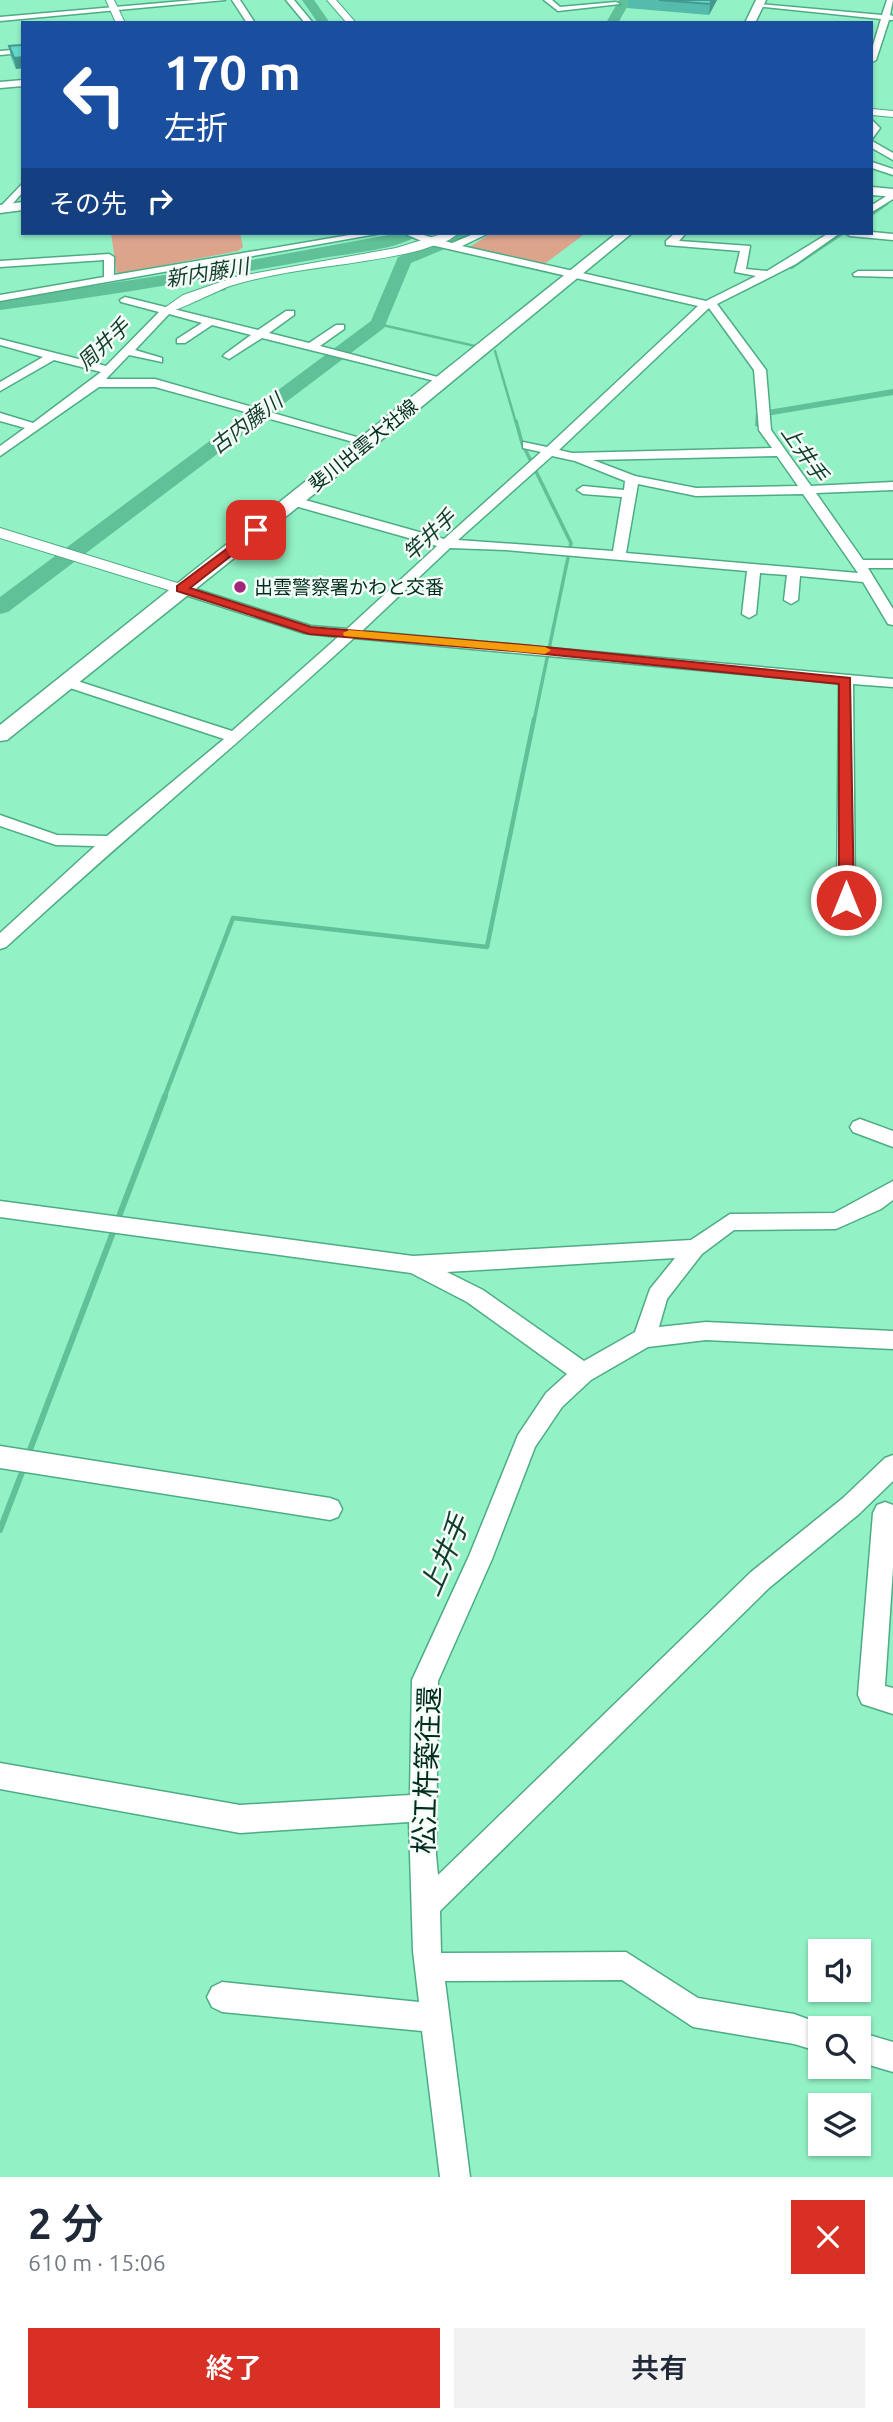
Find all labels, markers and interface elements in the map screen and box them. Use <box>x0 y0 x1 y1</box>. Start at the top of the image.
text: 170 m <box>164 44 301 99</box>
icon: left <box>49 49 140 140</box>
text: 左折 <box>164 109 228 145</box>
icon: right <box>141 182 179 220</box>
text: その先 <box>49 189 127 218</box>
water label: 新内藤川 <box>164 253 252 290</box>
water label: 周井手 <box>72 312 136 374</box>
water label: 古内藤川 <box>205 387 288 458</box>
street label: 斐川出雲大社線 <box>304 395 422 495</box>
water label: 上井手 <box>777 420 834 487</box>
pin <box>226 500 286 560</box>
water label: 竿井手 <box>398 503 462 565</box>
icon: arrive <box>237 511 275 549</box>
place label: 出雲警察署かわと交番 <box>254 576 444 598</box>
marker: 出雲警察署かわと交番 <box>232 579 248 595</box>
position arrow <box>809 863 883 937</box>
water label: 上井手 <box>413 1508 475 1600</box>
street label: 松江杵築往還 <box>408 1686 444 1854</box>
map controls <box>808 1939 871 2156</box>
button: sound <box>808 1939 871 2002</box>
button: search <box>808 2016 871 2079</box>
button: layers <box>808 2093 871 2156</box>
text: 2 分 <box>28 2200 104 2247</box>
button: close <box>791 2200 865 2274</box>
text: 610 m · 15:06 <box>28 2250 166 2275</box>
button: 終了 <box>28 2328 440 2408</box>
button: 共有 <box>454 2328 865 2408</box>

